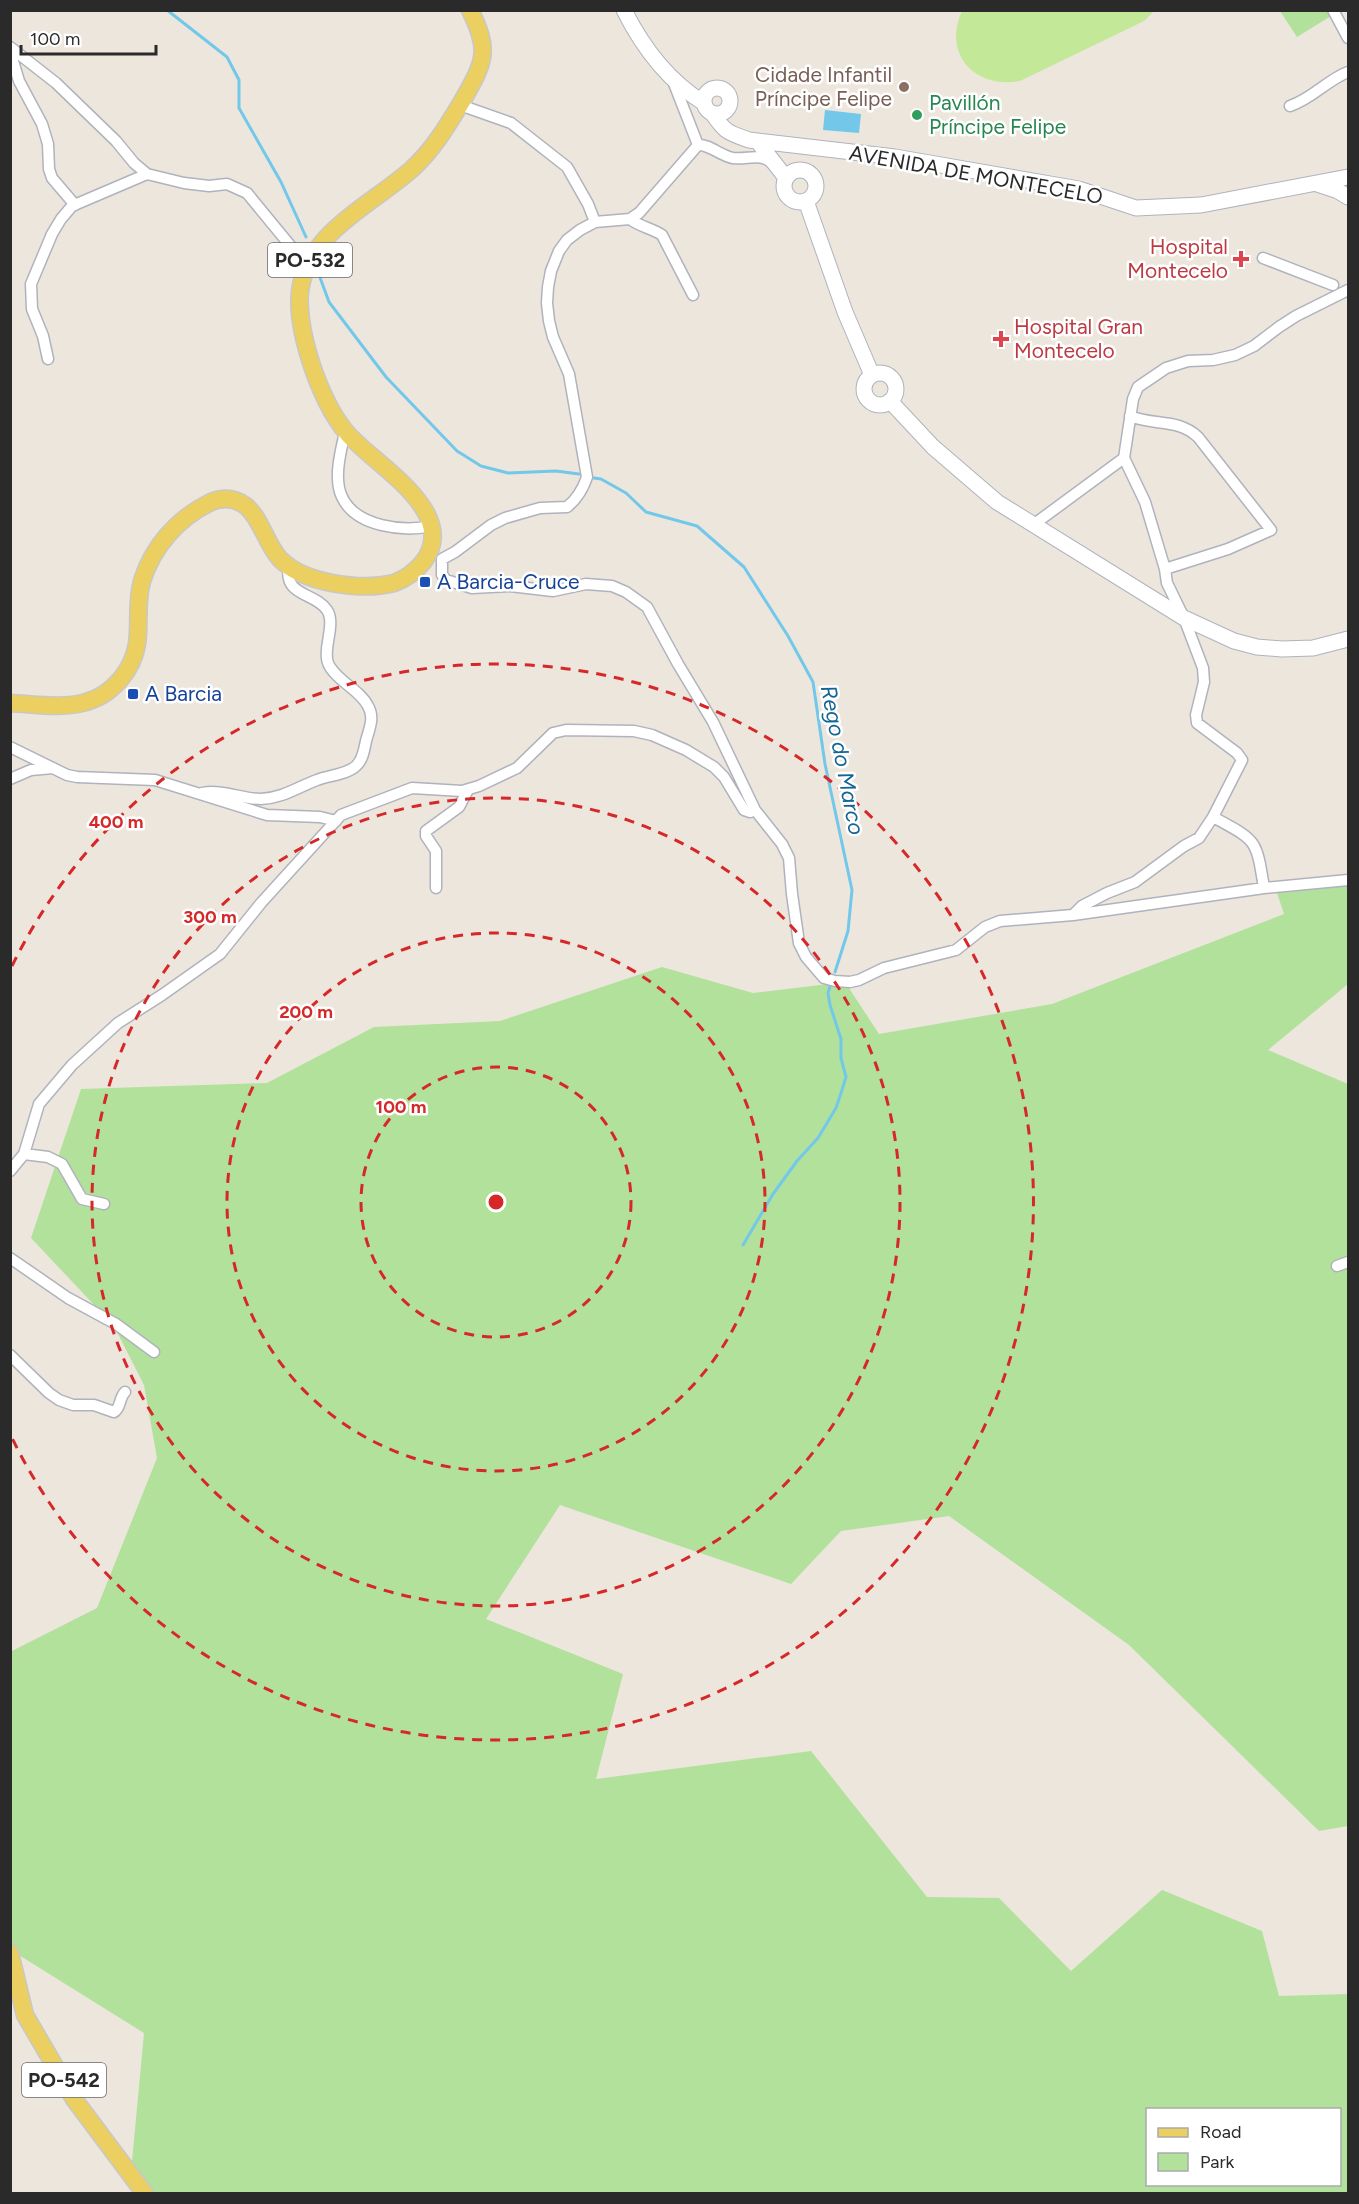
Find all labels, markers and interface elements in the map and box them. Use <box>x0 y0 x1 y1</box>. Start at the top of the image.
scale bar <box>21 18 156 56</box>
text: 100 m <box>30 28 80 50</box>
place label: Cidade Infantil Príncipe Felipe <box>755 62 892 111</box>
marker: Cidade Infantil Príncipe Felipe <box>897 80 911 94</box>
place label: Pavillón Príncipe Felipe <box>929 90 1066 139</box>
marker: Pavillón Príncipe Felipe <box>910 108 924 122</box>
street label: AVENIDA DE MONTECELO <box>847 140 1105 209</box>
place label: Hospital Montecelo <box>1127 234 1228 283</box>
road number: PO-532 <box>268 243 352 277</box>
marker: Hospital Montecelo <box>1232 250 1250 268</box>
place label: Hospital Gran Montecelo <box>1014 314 1143 363</box>
marker: Hospital Gran Montecelo <box>992 330 1010 348</box>
place label: A Barcia-Cruce <box>437 569 580 594</box>
marker: A Barcia-Cruce <box>418 575 432 589</box>
place label: A Barcia <box>145 681 222 706</box>
water label: Rego do Marco <box>815 683 870 837</box>
marker: A Barcia <box>126 687 140 701</box>
text: 400 m <box>89 811 143 833</box>
text: 300 m <box>183 906 237 928</box>
text: 200 m <box>279 1001 333 1023</box>
text: 100 m <box>376 1096 426 1118</box>
centre of rings <box>486 1192 506 1212</box>
road number: PO-542 <box>22 2063 106 2097</box>
legend <box>1146 2108 1341 2186</box>
text: Road <box>1200 2121 1241 2143</box>
text: Park <box>1200 2151 1235 2173</box>

